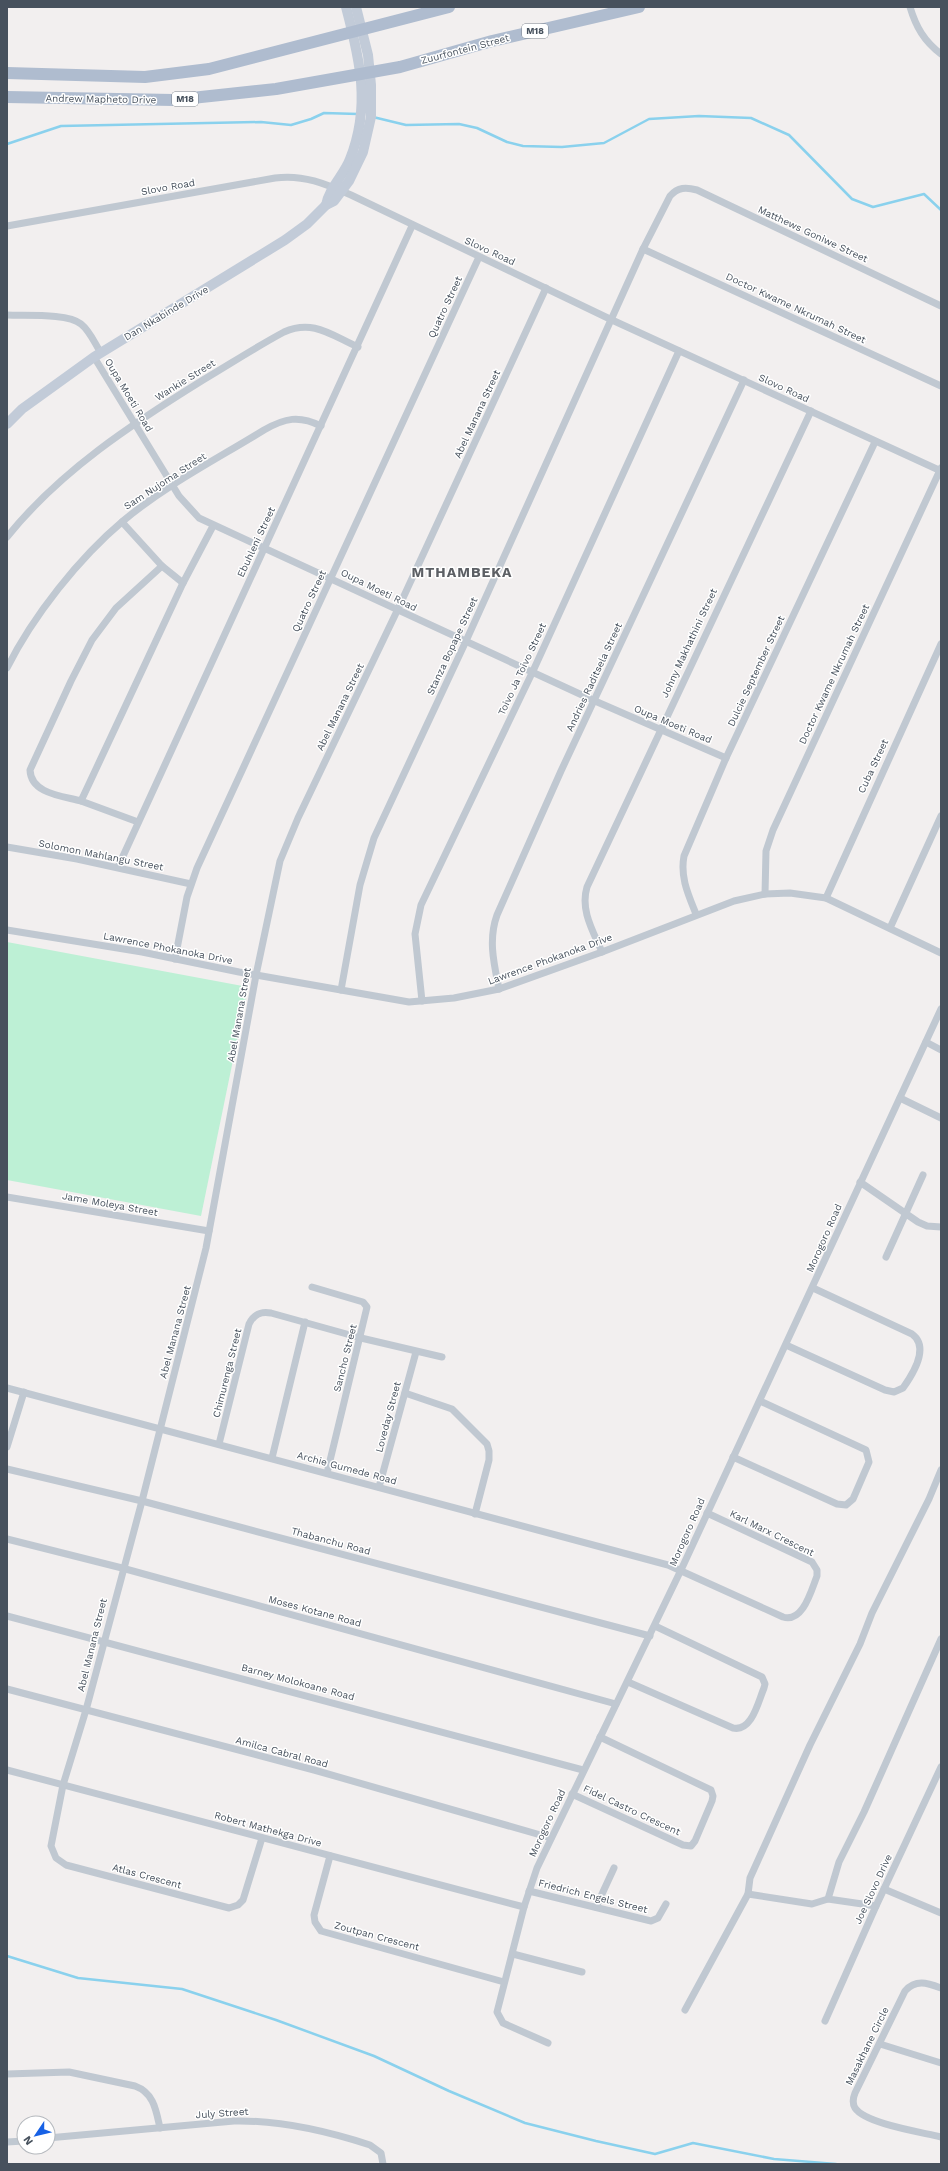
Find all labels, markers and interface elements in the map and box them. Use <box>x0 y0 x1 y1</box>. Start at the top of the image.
road number: M18 <box>522 24 548 38</box>
street label: Zuurfontein Street <box>420 32 511 66</box>
road number: M18 <box>172 92 198 106</box>
street label: Andrew Mapheto Drive <box>45 93 157 105</box>
street label: Slovo Road <box>140 177 196 197</box>
street label: Matthews Goniwe Street <box>756 204 870 265</box>
street label: Slovo Road <box>463 234 517 268</box>
street label: Doctor Kwame Nkrumah Street <box>724 271 868 346</box>
street label: Quatro Street <box>426 274 464 340</box>
street label: Dan Nkabinde Drive <box>122 283 210 343</box>
street label: Oupa Moeti Road <box>103 356 155 434</box>
street label: Wankie Street <box>153 357 218 403</box>
street label: Abel Manana Street <box>452 367 503 460</box>
street label: Slovo Road <box>757 371 811 405</box>
street label: Sam Nujoma Street <box>122 450 209 512</box>
street label: Ebuhleni Street <box>235 504 277 579</box>
district label: MTHAMBEKA <box>411 564 513 580</box>
street label: Oupa Moeti Road <box>339 567 419 613</box>
street label: Quatro Street <box>290 568 328 634</box>
street label: Johny Makhathini Street <box>659 586 719 699</box>
street label: Stanza Bopape Street <box>424 595 480 697</box>
street label: Doctor Kwame Nkrumah Street <box>797 602 872 746</box>
street label: Dulcie September Street <box>725 613 787 728</box>
street label: Toivo Ja Toivo Street <box>496 620 549 717</box>
street label: Andries Raditsela Street <box>564 620 624 733</box>
street label: Abel Manana Street <box>314 661 366 753</box>
street label: Oupa Moeti Road <box>632 703 714 745</box>
street label: Cuba Street <box>856 737 891 795</box>
street label: Solomon Mahlangu Street <box>38 837 165 873</box>
street label: Lawrence Phokanoka Drive <box>102 930 234 966</box>
street label: Lawrence Phokanoka Drive <box>486 931 614 987</box>
street label: Abel Manana Street <box>225 966 253 1063</box>
street label: Jame Moleya Street <box>61 1190 159 1218</box>
street label: Morogoro Road <box>804 1202 844 1274</box>
street label: Abel Manana Street <box>157 1283 193 1380</box>
street label: Sancho Street <box>331 1322 359 1393</box>
street label: Chimurenga Street <box>211 1326 244 1419</box>
street label: Loveday Street <box>373 1380 403 1454</box>
street label: Archie Gumede Road <box>296 1449 398 1487</box>
street label: Morogoro Road <box>667 1496 707 1568</box>
street label: Karl Marx Crescent <box>728 1508 817 1559</box>
street label: Thabanchu Road <box>290 1525 372 1557</box>
street label: Moses Kotane Road <box>267 1593 363 1629</box>
street label: Abel Manana Street <box>75 1596 109 1693</box>
street label: Barney Molokoane Road <box>240 1662 356 1702</box>
street label: Amilca Cabral Road <box>235 1734 329 1770</box>
street label: Fidel Castro Crescent <box>582 1783 683 1838</box>
street label: Morogoro Road <box>526 1787 568 1859</box>
street label: Robert Mathekga Drive <box>213 1809 323 1849</box>
street label: Joe Slovo Drive <box>852 1852 894 1926</box>
street label: Atlas Crescent <box>111 1861 184 1891</box>
street label: Friedrich Engels Street <box>537 1877 649 1915</box>
street label: Zoutpan Crescent <box>333 1919 421 1953</box>
street label: Masakhane Circle <box>843 2005 891 2087</box>
street label: July Street <box>195 2106 250 2120</box>
north arrow <box>16 2115 56 2155</box>
text: N <box>21 2133 36 2148</box>

